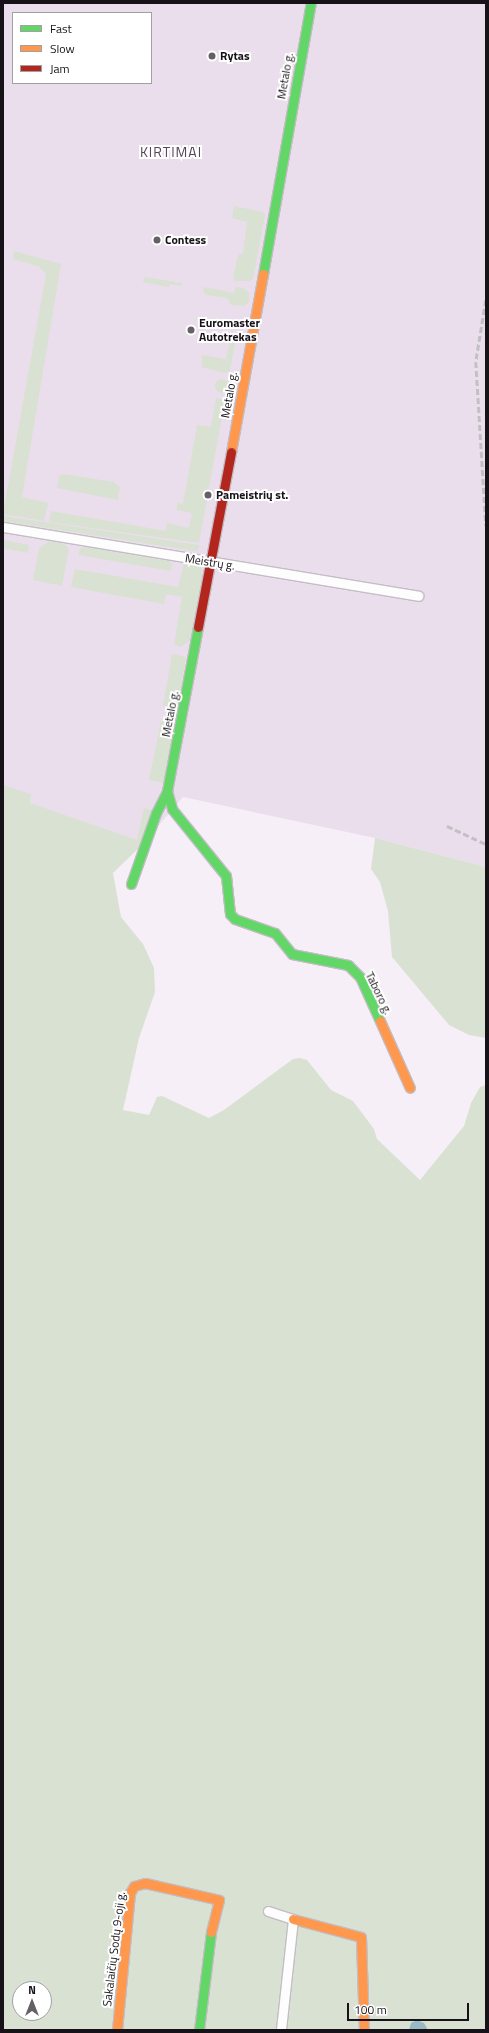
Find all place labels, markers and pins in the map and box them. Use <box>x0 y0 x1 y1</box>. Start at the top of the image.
place label: Rytas <box>220 49 250 63</box>
marker: Rytas <box>207 51 217 61</box>
place label: Contess <box>165 233 206 247</box>
marker: Contess <box>152 235 162 245</box>
place label: Euromaster Autotrekas <box>199 316 260 344</box>
marker: Euromaster Autotrekas <box>186 325 196 335</box>
place label: Pameistrių st. <box>216 488 288 502</box>
marker: Pameistrių st. <box>203 490 213 500</box>

